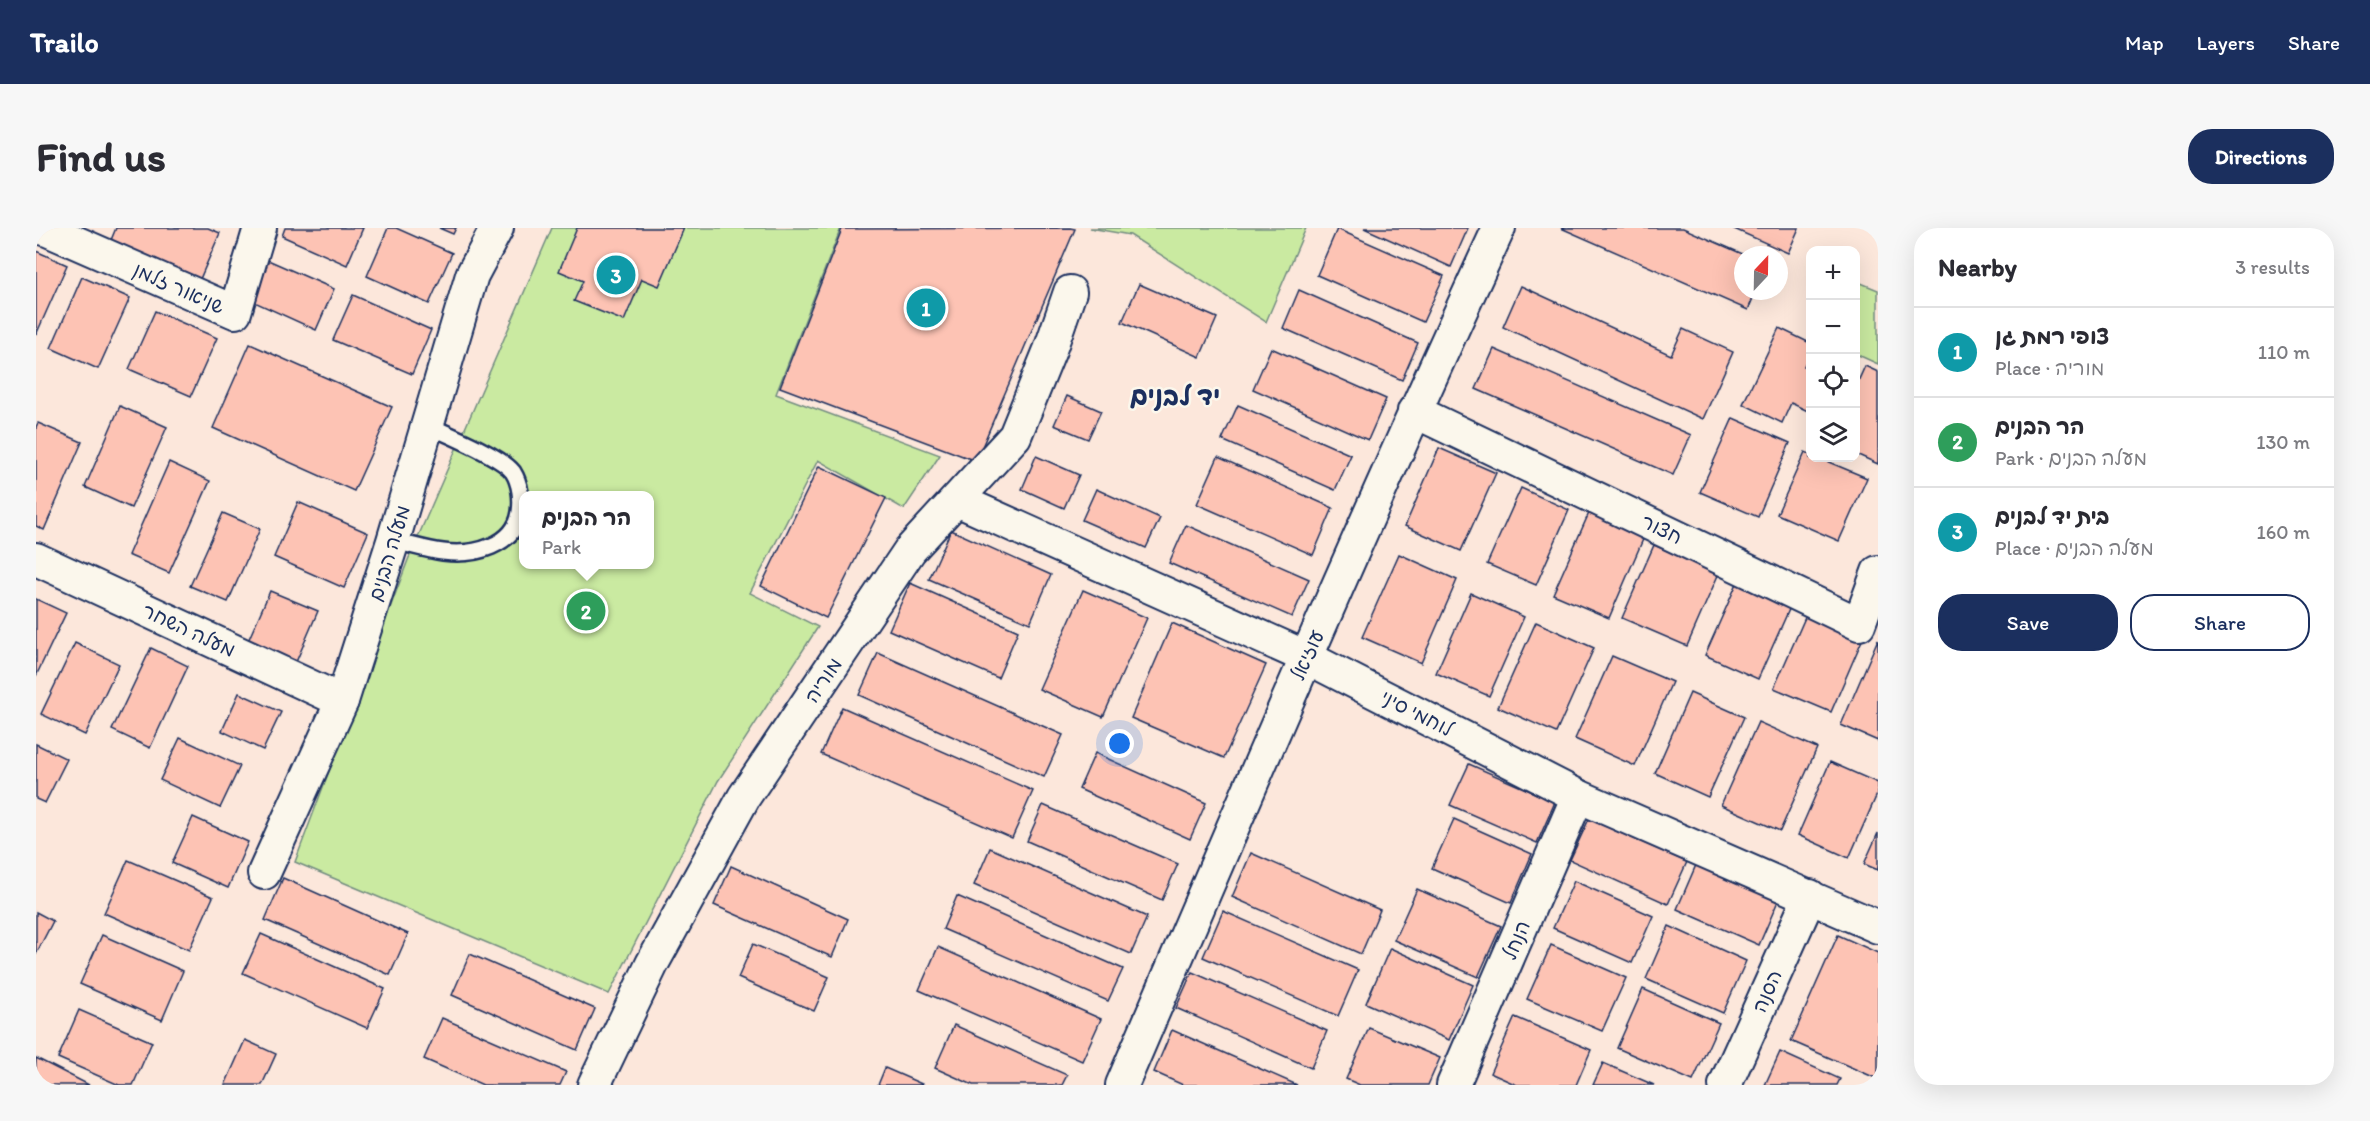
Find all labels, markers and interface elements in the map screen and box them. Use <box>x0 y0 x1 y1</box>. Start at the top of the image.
text: Trailo <box>30 25 99 59</box>
text: Map <box>2125 30 2164 55</box>
text: Layers <box>2197 30 2255 55</box>
text: Share <box>2288 30 2340 55</box>
button: Directions <box>2188 129 2334 184</box>
text: Find us <box>36 131 166 182</box>
north arrow <box>1734 246 1788 300</box>
map controls <box>1806 246 1860 462</box>
button: + <box>1806 246 1860 300</box>
text: Nearby <box>1938 251 2017 283</box>
pin: 3 <box>596 252 636 298</box>
text: 3 results <box>2235 255 2310 279</box>
street label: שניאור זלמן <box>129 257 228 320</box>
pin: 1 <box>906 286 946 331</box>
button: − <box>1806 300 1860 354</box>
text: צופי רמת גן <box>1995 323 2109 350</box>
text: 1 <box>1953 340 1962 364</box>
text: 110 m <box>2258 340 2310 364</box>
button: locate <box>1806 354 1860 408</box>
text: Place · מוריה <box>1995 356 2104 380</box>
district label: יד לבנים <box>1130 380 1220 412</box>
button: layers <box>1806 408 1860 462</box>
text: הר הבנים <box>1995 413 2084 440</box>
text: 2 <box>1952 430 1963 454</box>
text: 130 m <box>2256 430 2310 454</box>
text: Park · מעלה הבנים <box>1995 446 2147 470</box>
popup <box>519 491 654 569</box>
street label: מעלה הבנים <box>363 502 415 604</box>
text: בית יד לבנים <box>1995 503 2109 530</box>
text: הר הבנים <box>542 504 631 531</box>
street label: חצור <box>1638 509 1686 549</box>
text: 3 <box>1952 520 1963 544</box>
text: 160 m <box>2257 520 2310 544</box>
text: Park <box>542 535 581 559</box>
text: Place · מעלה הבנים <box>1995 536 2154 560</box>
pin: 2 <box>566 588 606 634</box>
button: Save <box>1938 594 2118 651</box>
button: Share <box>2130 594 2310 651</box>
street label: מעלה השחר <box>139 598 239 662</box>
street label: עוזיאל <box>1285 626 1329 684</box>
street label: מוריה <box>799 653 847 707</box>
street label: לוחמי סיני <box>1377 685 1458 742</box>
your location <box>1105 729 1134 758</box>
street label: הנחל <box>1497 917 1535 963</box>
street label: הסנה <box>1747 966 1787 1016</box>

